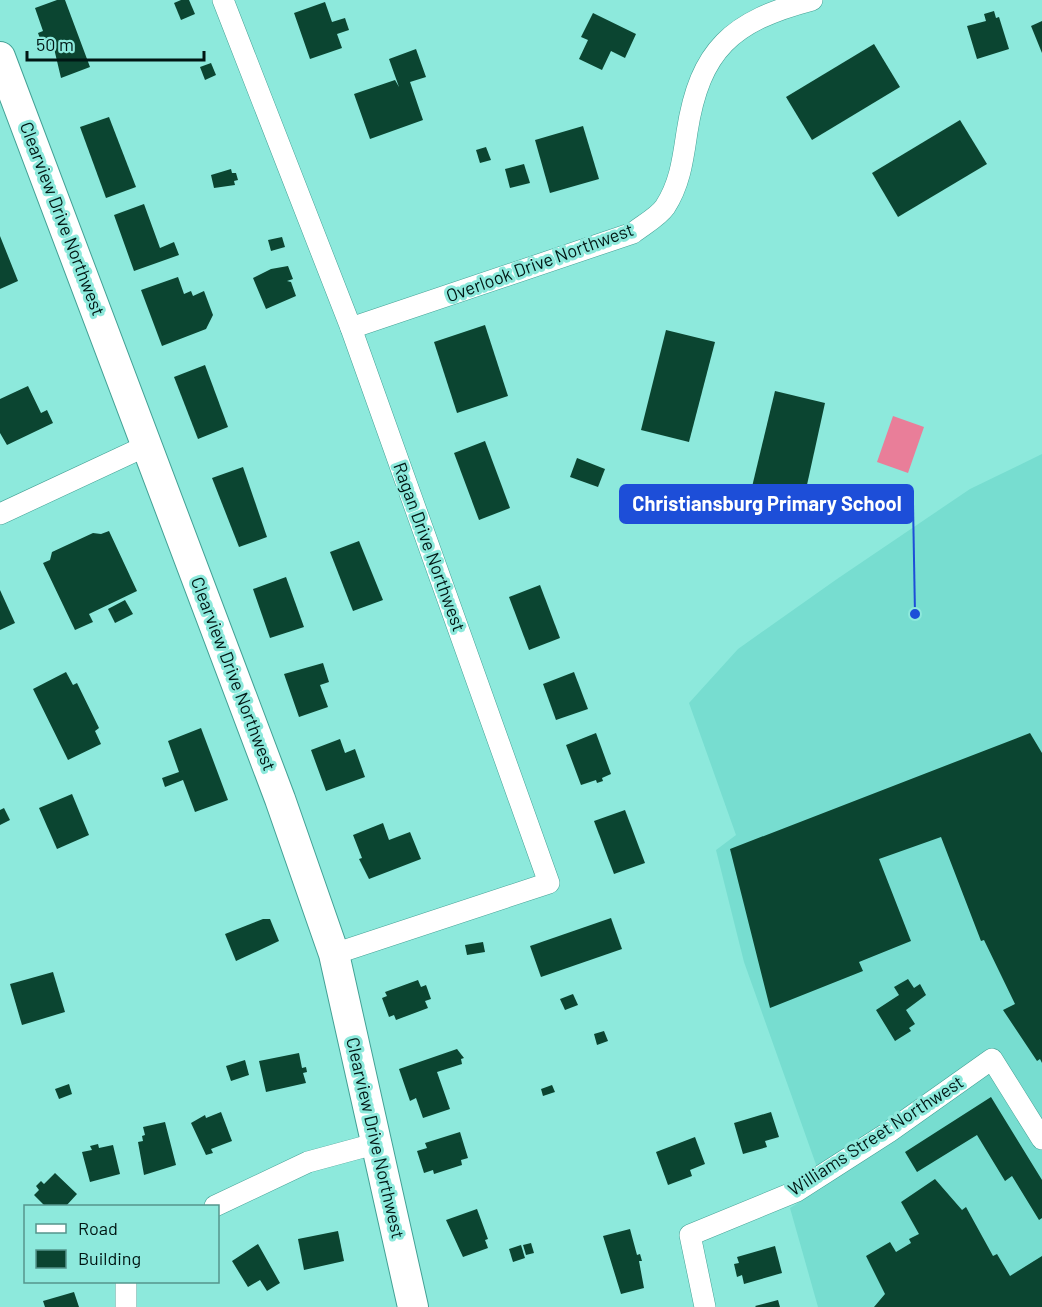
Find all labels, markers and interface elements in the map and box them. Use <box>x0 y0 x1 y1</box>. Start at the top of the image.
scale bar <box>27 24 204 62</box>
text: 50 m <box>36 33 74 55</box>
street label: Clearview Drive Northwest <box>16 119 110 319</box>
street label: Overlook Drive Northwest <box>443 218 636 306</box>
street label: Ragan Drive Northwest <box>389 459 471 634</box>
callout: Christiansburg Primary School <box>620 485 913 523</box>
text: Christiansburg Primary School <box>632 491 902 515</box>
street label: Clearview Drive Northwest <box>187 574 281 774</box>
street label: Clearview Drive Northwest <box>342 1035 410 1241</box>
street label: Williams Street Northwest <box>784 1070 967 1200</box>
legend <box>24 1205 219 1283</box>
text: Road <box>78 1217 118 1239</box>
text: Building <box>78 1247 141 1269</box>

